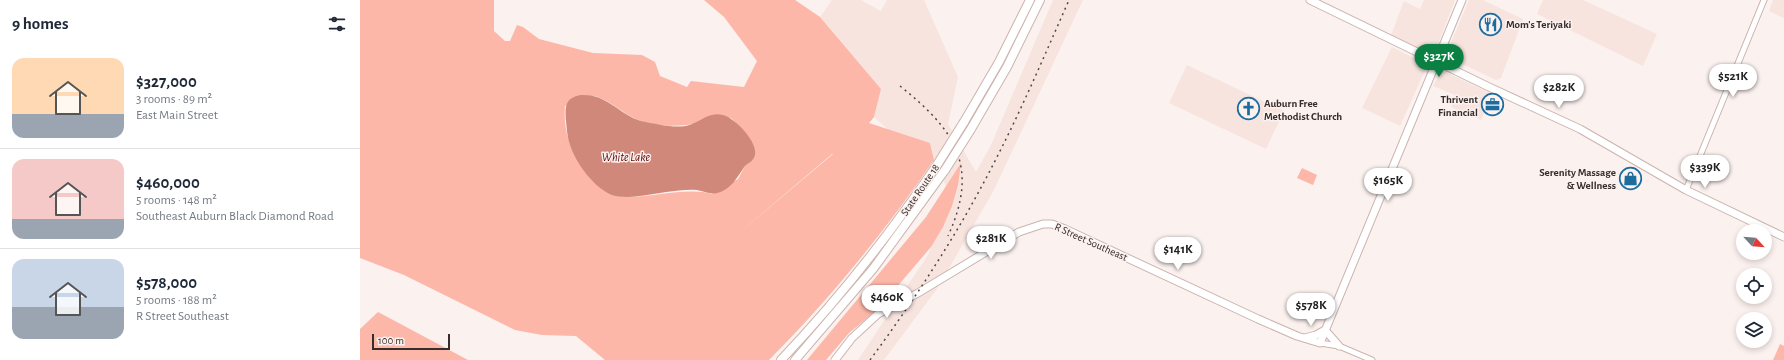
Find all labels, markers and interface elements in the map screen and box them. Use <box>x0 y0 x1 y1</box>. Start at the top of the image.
restaurant icon: Mom's Teriyaki <box>1477 11 1503 37</box>
icon: filters <box>326 13 348 35</box>
text: 9 homes <box>12 15 68 32</box>
place label: Mom's Teriyaki <box>1506 19 1572 30</box>
pin: $327K <box>1411 44 1467 78</box>
text: $327K <box>1424 50 1454 63</box>
pin: $521K <box>1705 64 1761 98</box>
text: $521K <box>1718 70 1748 83</box>
text: $327,000 <box>136 73 197 90</box>
icon: home <box>44 74 92 122</box>
pin: $282K <box>1531 75 1587 109</box>
text: $282K <box>1543 81 1575 94</box>
office icon: Thrivent Financial <box>1480 92 1506 118</box>
text: 3 rooms · 89 m² <box>136 93 212 106</box>
place label: Thrivent Financial <box>1438 94 1478 118</box>
church icon: Auburn Free Methodist Church <box>1235 96 1261 122</box>
place label: Auburn Free Methodist Church <box>1264 98 1342 122</box>
text: East Main Street <box>136 109 218 122</box>
water label: White Lake <box>602 151 651 163</box>
pin: $339K <box>1677 155 1733 189</box>
text: $339K <box>1690 161 1720 174</box>
street label: State Route 18 <box>899 162 941 218</box>
shop icon: Serenity Massage & Wellness <box>1618 165 1644 191</box>
place label: Serenity Massage & Wellness <box>1539 167 1616 191</box>
pin: $165K <box>1360 168 1416 202</box>
text: $460,000 <box>136 174 200 191</box>
text: $165K <box>1373 174 1403 187</box>
icon: home <box>44 175 92 223</box>
text: 5 rooms · 148 m² <box>136 194 217 207</box>
text: Southeast Auburn Black Diamond Road <box>136 210 334 223</box>
street label: R Street Southeast <box>1053 221 1130 263</box>
north arrow <box>1736 224 1772 260</box>
map controls <box>1736 224 1772 348</box>
pin: $281K <box>963 226 1019 260</box>
text: $281K <box>976 232 1006 245</box>
pin: $141K <box>1150 237 1206 271</box>
text: $141K <box>1163 243 1193 256</box>
button: locate <box>1736 268 1772 304</box>
text: $578,000 <box>136 274 197 291</box>
icon: home <box>44 275 92 323</box>
pin: $460K <box>859 285 915 319</box>
text: $460K <box>870 291 904 304</box>
pin: $578K <box>1283 293 1339 327</box>
text: 5 rooms · 188 m² <box>136 294 217 307</box>
text: $578K <box>1295 299 1327 312</box>
text: R Street Southeast <box>136 310 229 323</box>
button: layers <box>1736 312 1772 348</box>
scale bar <box>372 332 450 351</box>
text: 100 m <box>378 335 404 346</box>

